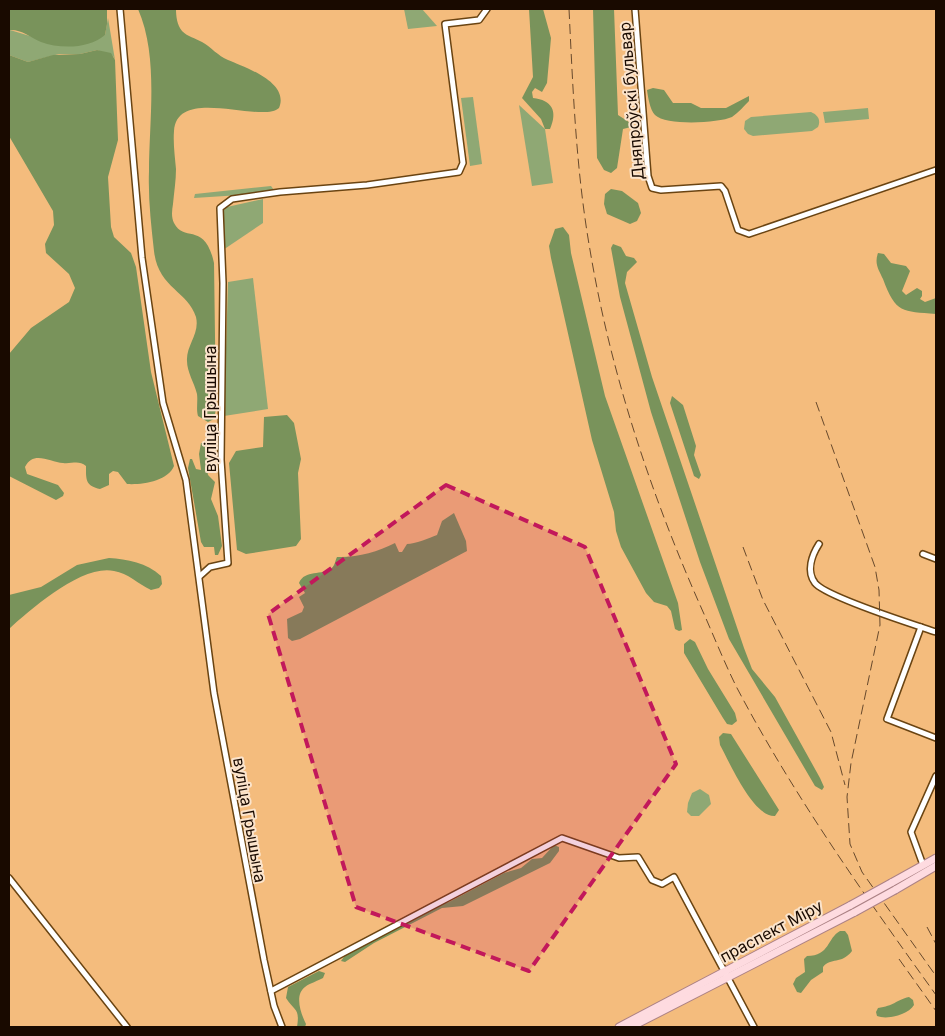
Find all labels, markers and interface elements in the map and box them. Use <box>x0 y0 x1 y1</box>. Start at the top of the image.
street label: Дняпроўскі бульвар <box>614 21 648 181</box>
street label: вуліца Грышына <box>200 346 220 472</box>
street label: вуліца Грышына <box>229 756 271 884</box>
street label: праспект Міру <box>716 895 826 967</box>

